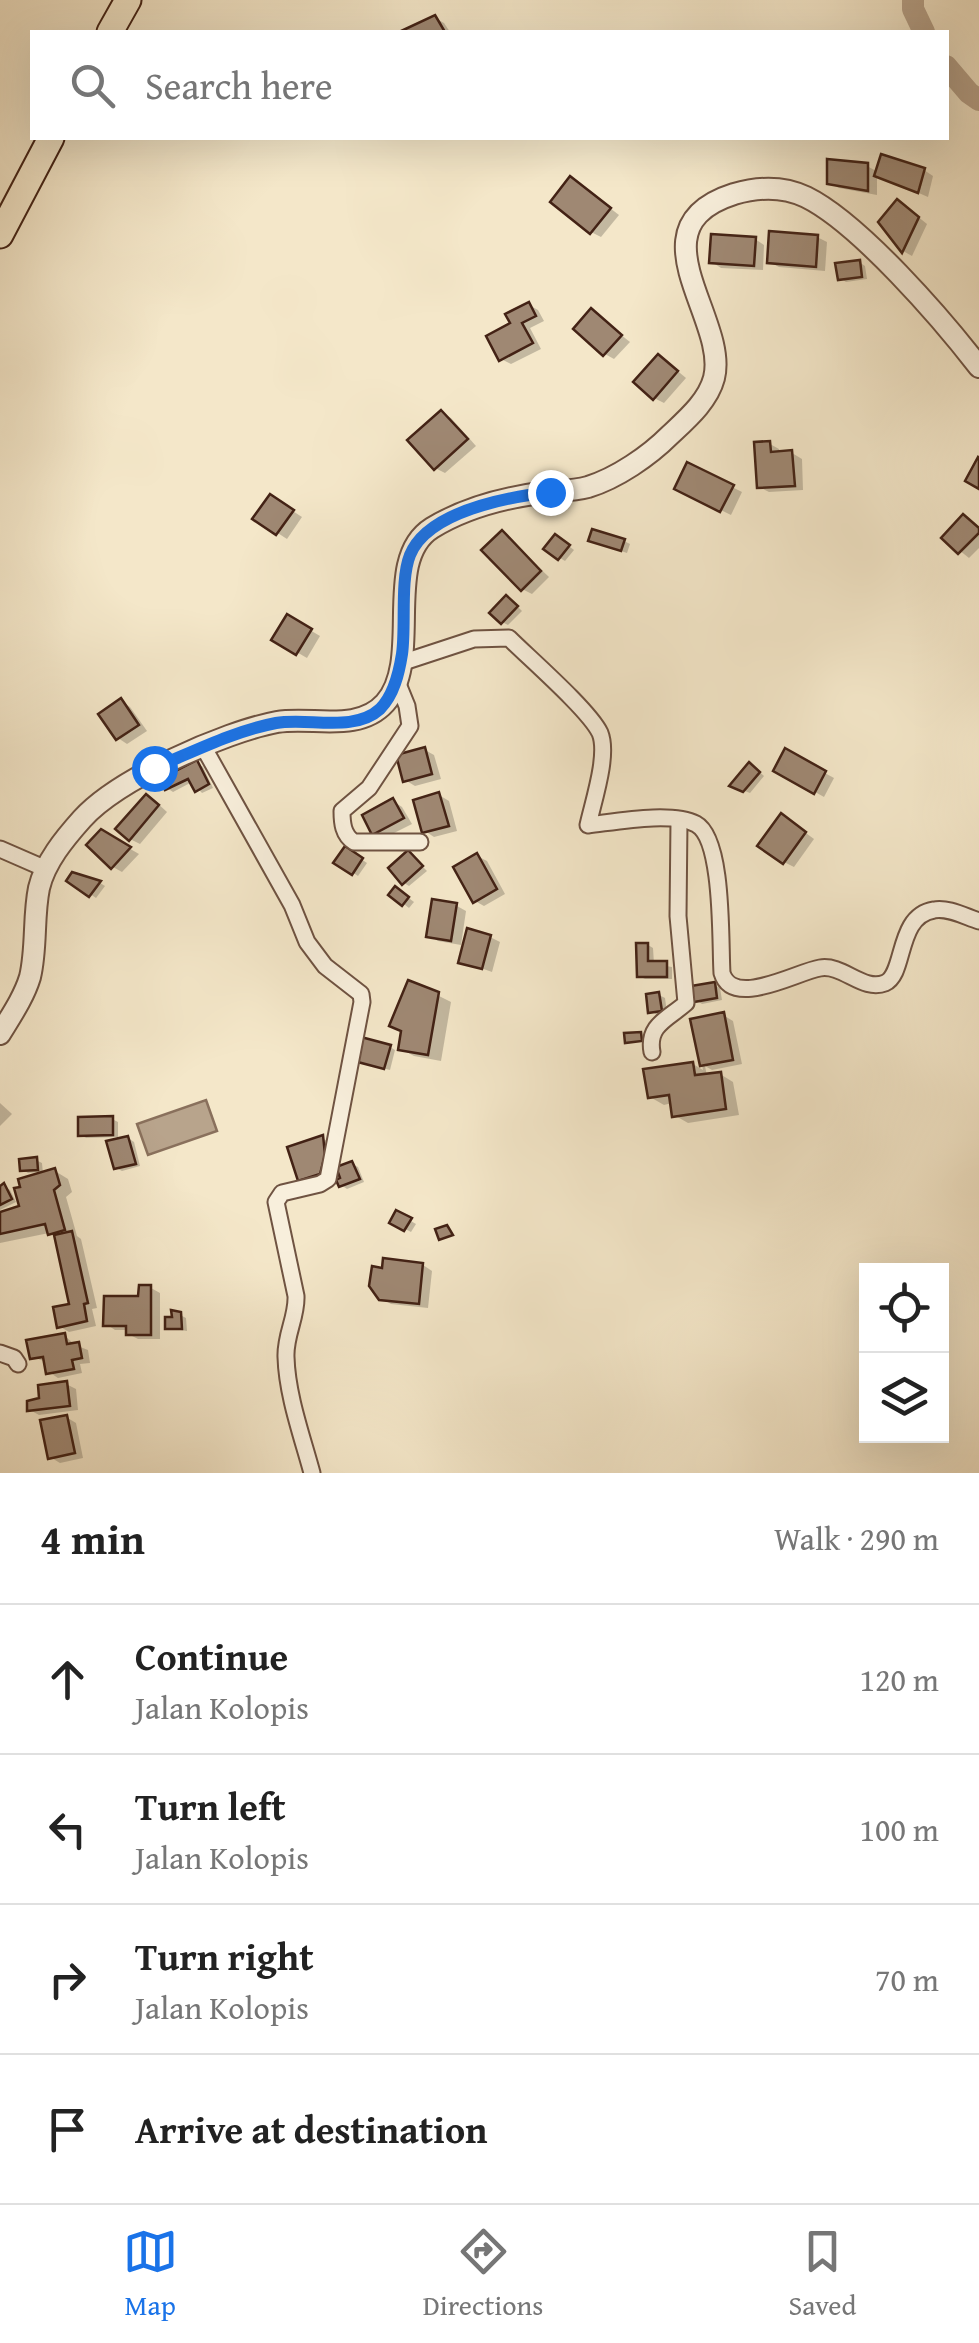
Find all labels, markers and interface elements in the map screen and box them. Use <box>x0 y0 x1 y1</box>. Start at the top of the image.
search box <box>30 30 949 140</box>
text: Search here <box>145 57 333 113</box>
icon: search <box>65 58 120 113</box>
route end <box>528 470 574 516</box>
route start <box>132 746 178 792</box>
map controls <box>859 1263 949 1443</box>
button: locate <box>859 1263 949 1353</box>
button: layers <box>859 1353 949 1443</box>
text: 4 min <box>40 1508 145 1569</box>
text: Walk · 290 m <box>774 1515 939 1562</box>
text: Continue <box>135 1628 288 1684</box>
icon: ahead <box>40 1652 95 1707</box>
text: 120 m <box>860 1656 939 1703</box>
text: Jalan Kolopis <box>135 1684 309 1731</box>
text: Turn left <box>135 1778 286 1834</box>
icon: left <box>40 1802 95 1857</box>
text: 100 m <box>860 1806 939 1853</box>
text: Jalan Kolopis <box>135 1834 309 1881</box>
text: Turn right <box>135 1928 314 1984</box>
icon: right <box>40 1952 95 2007</box>
text: 70 m <box>875 1956 939 2003</box>
text: Jalan Kolopis <box>135 1984 309 2031</box>
text: Arrive at destination <box>135 2101 488 2157</box>
icon: arrive <box>40 2102 95 2157</box>
tab: Map <box>123 2224 178 2325</box>
tab: Directions <box>423 2224 543 2325</box>
tab: Saved <box>789 2224 856 2325</box>

